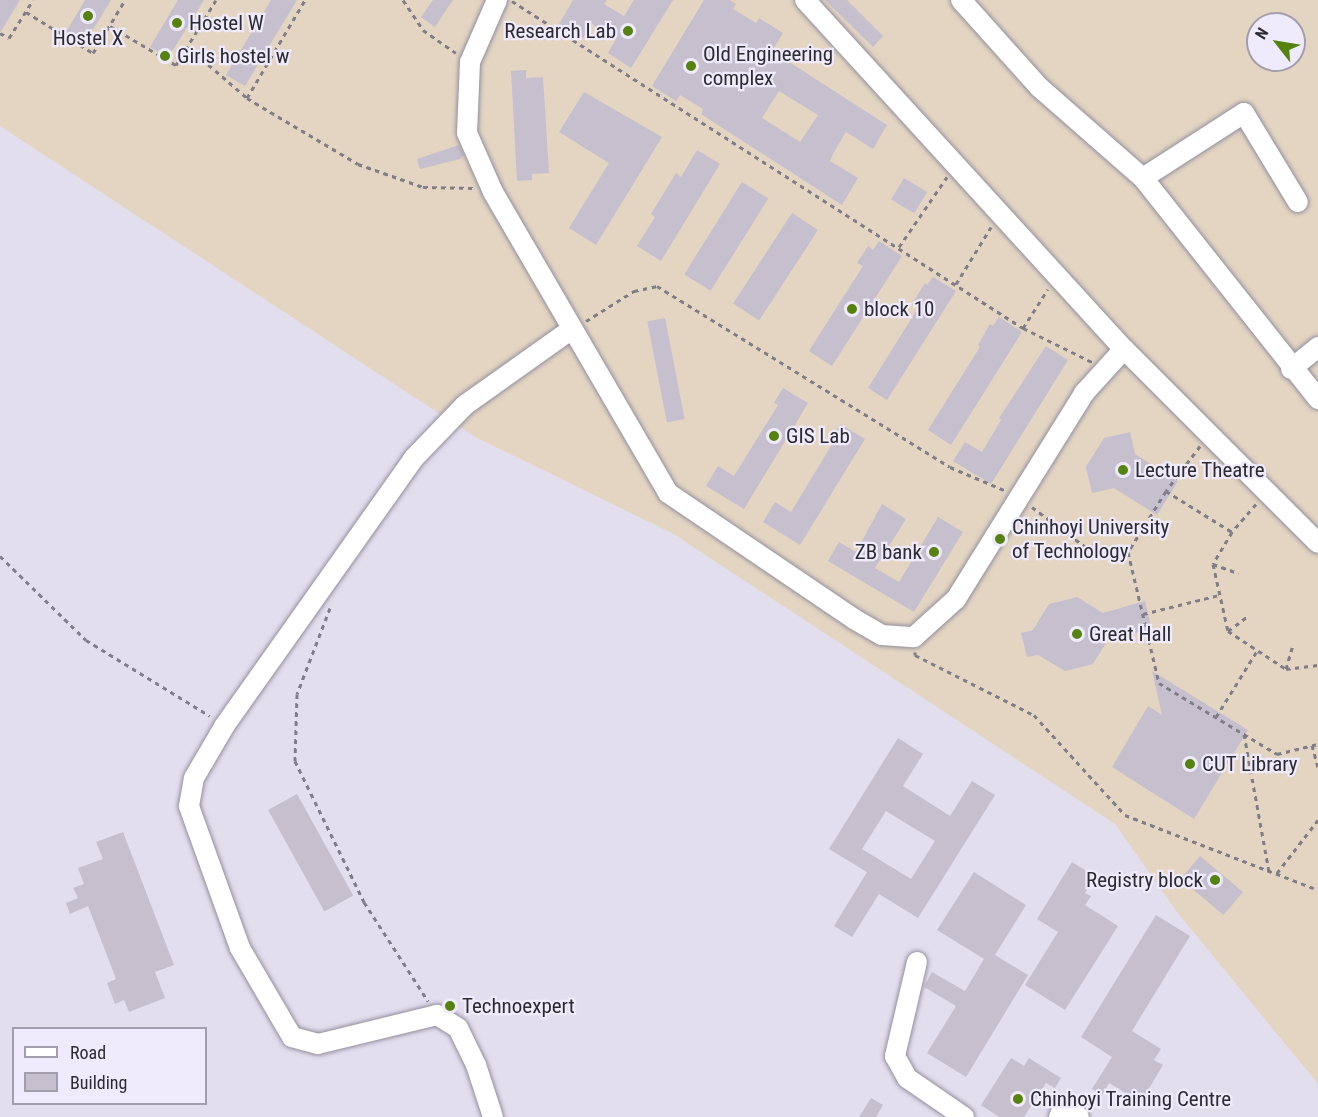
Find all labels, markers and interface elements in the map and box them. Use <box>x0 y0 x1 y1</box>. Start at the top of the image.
marker: Hostel X <box>81 9 95 23</box>
place label: Hostel W <box>189 10 264 36</box>
north arrow <box>1246 12 1306 72</box>
marker: Hostel W <box>170 16 184 30</box>
place label: Research Lab <box>504 18 616 44</box>
marker: Research Lab <box>621 24 635 38</box>
text: N <box>1251 24 1273 43</box>
place label: Hostel X <box>53 25 123 51</box>
place label: Old Engineering complex <box>703 41 833 91</box>
place label: Girls hostel w <box>177 43 289 69</box>
marker: Girls hostel w <box>158 49 172 63</box>
marker: Old Engineering complex <box>684 59 698 73</box>
place label: block 10 <box>864 296 934 322</box>
marker: block 10 <box>845 302 859 316</box>
place label: GIS Lab <box>786 423 850 449</box>
marker: GIS Lab <box>767 429 781 443</box>
place label: Lecture Theatre <box>1135 457 1265 483</box>
marker: Lecture Theatre <box>1116 463 1130 477</box>
place label: Chinhoyi University of Technology <box>1012 514 1169 564</box>
marker: Chinhoyi University of Technology <box>993 532 1007 546</box>
place label: ZB bank <box>855 539 922 565</box>
marker: ZB bank <box>927 545 941 559</box>
place label: Great Hall <box>1089 621 1171 647</box>
marker: Great Hall <box>1070 627 1084 641</box>
place label: CUT Library <box>1202 751 1298 777</box>
marker: CUT Library <box>1183 757 1197 771</box>
place label: Registry block <box>1086 867 1203 893</box>
marker: Registry block <box>1208 873 1222 887</box>
place label: Technoexpert <box>462 993 575 1019</box>
marker: Technoexpert <box>443 999 457 1013</box>
legend <box>12 1027 207 1105</box>
text: Road <box>70 1042 106 1063</box>
text: Building <box>70 1072 127 1093</box>
place label: Chinhoyi Training Centre <box>1030 1086 1231 1112</box>
marker: Chinhoyi Training Centre <box>1011 1092 1025 1106</box>

